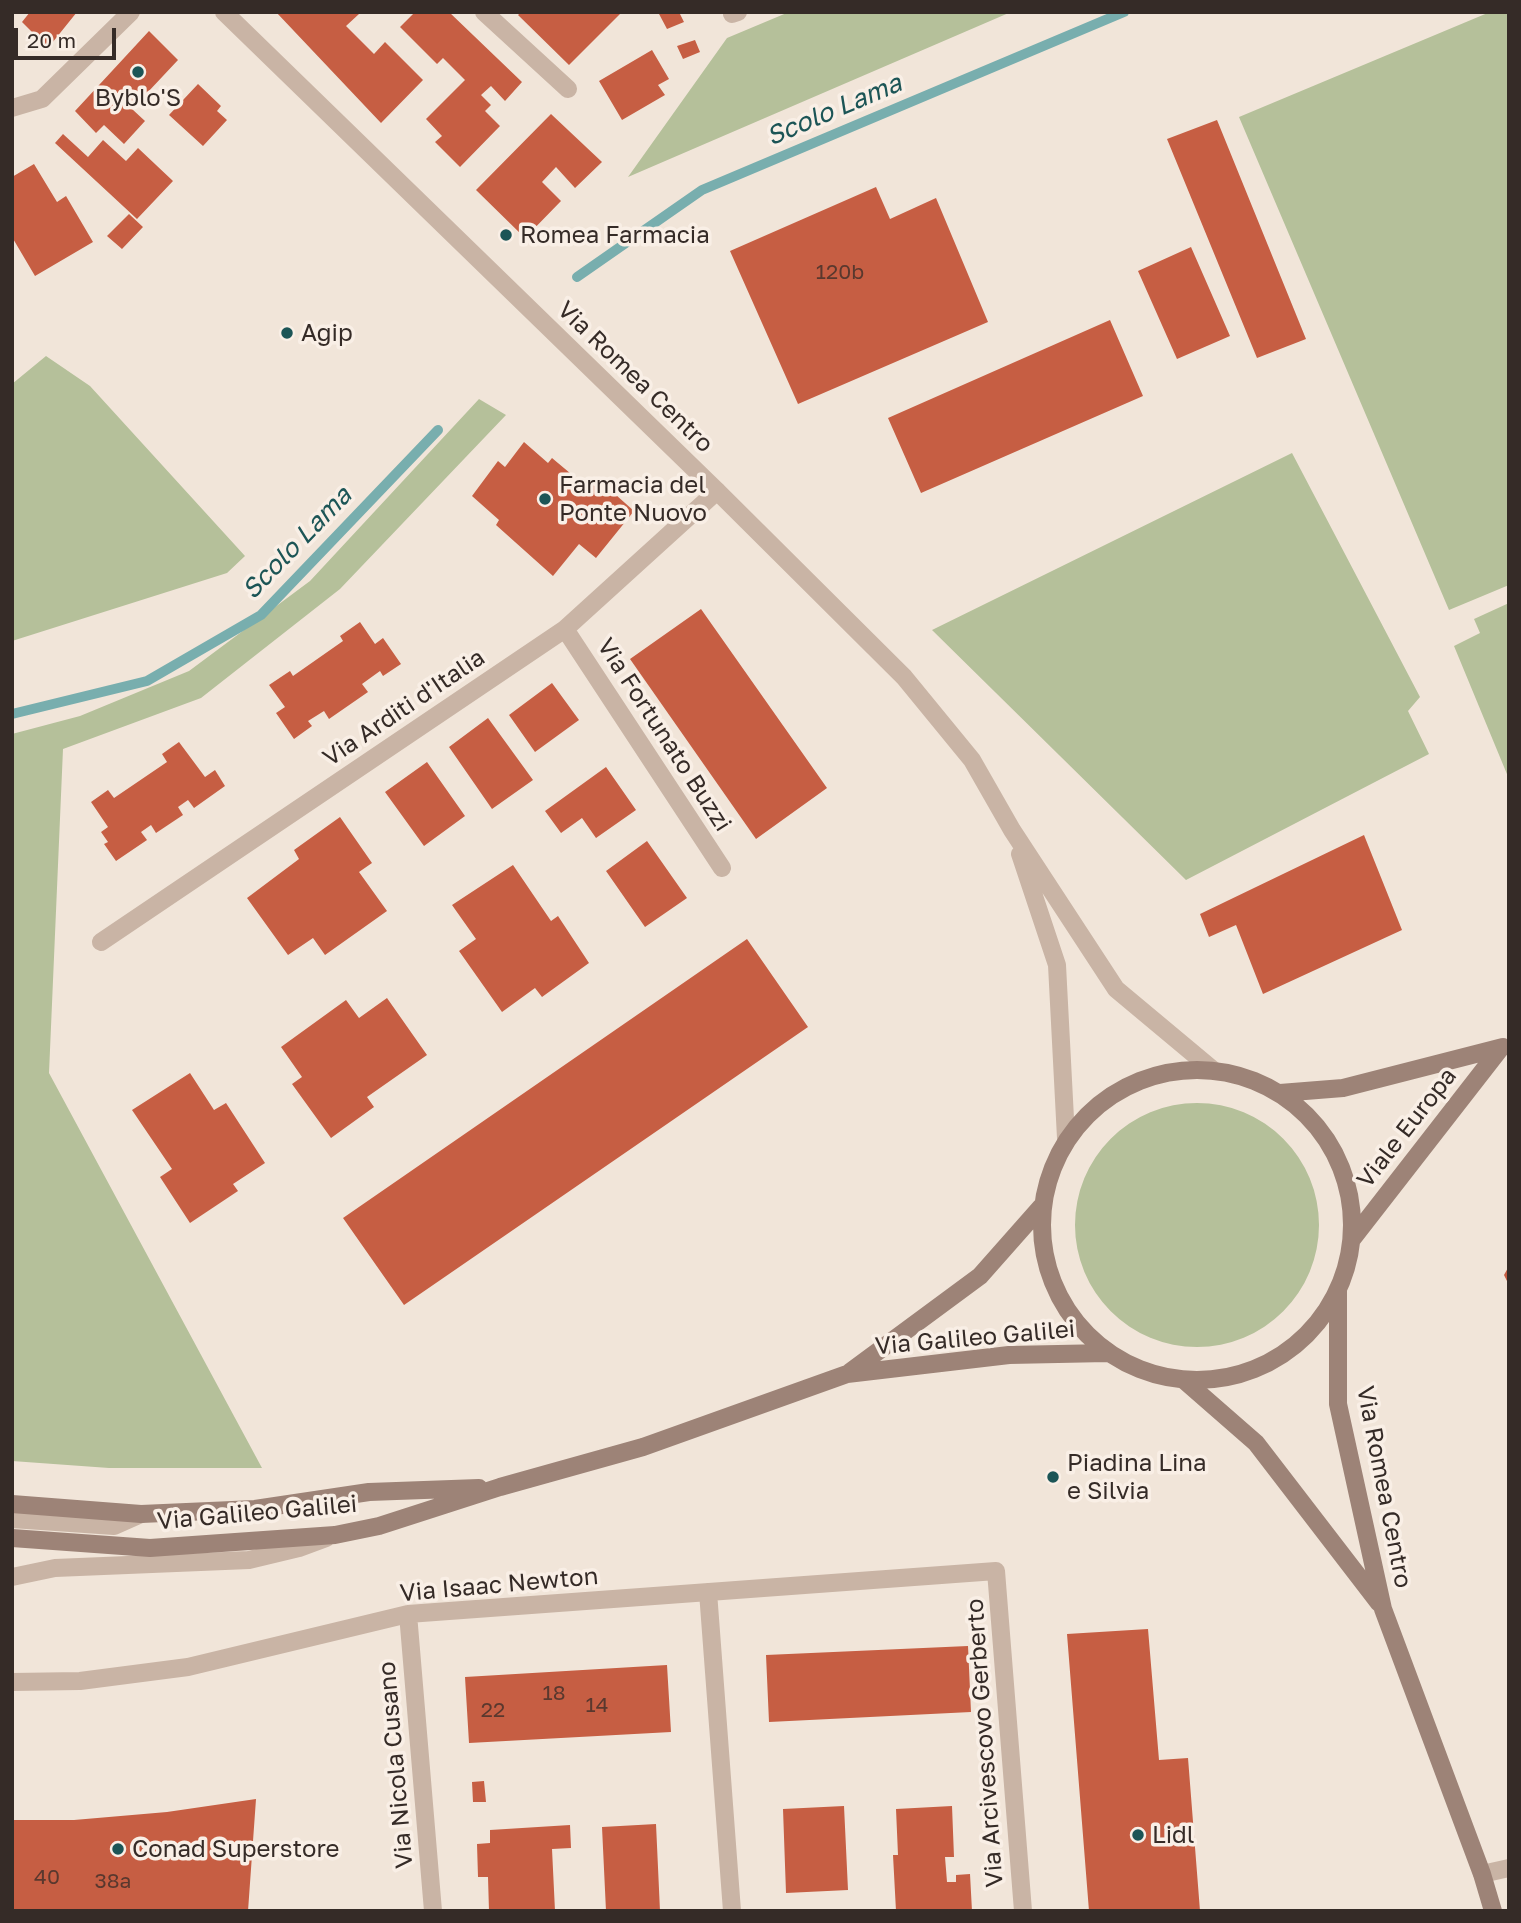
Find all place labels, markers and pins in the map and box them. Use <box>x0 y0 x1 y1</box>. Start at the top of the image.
marker: Byblo'S <box>130 64 146 80</box>
place label: Byblo'S <box>95 84 181 112</box>
place label: Romea Farmacia <box>520 221 710 249</box>
marker: Romea Farmacia <box>498 227 514 243</box>
place label: Agip <box>301 319 353 347</box>
marker: Agip <box>279 325 295 341</box>
place label: Farmacia del Ponte Nuovo <box>559 471 707 527</box>
marker: Farmacia del Ponte Nuovo <box>537 491 553 507</box>
place label: Piadina Lina e Silvia <box>1067 1449 1207 1505</box>
marker: Piadina Lina e Silvia <box>1045 1469 1061 1485</box>
place label: Lidl <box>1152 1821 1195 1849</box>
marker: Lidl <box>1130 1827 1146 1843</box>
place label: Conad Superstore <box>132 1835 339 1863</box>
marker: Conad Superstore <box>110 1841 126 1857</box>

